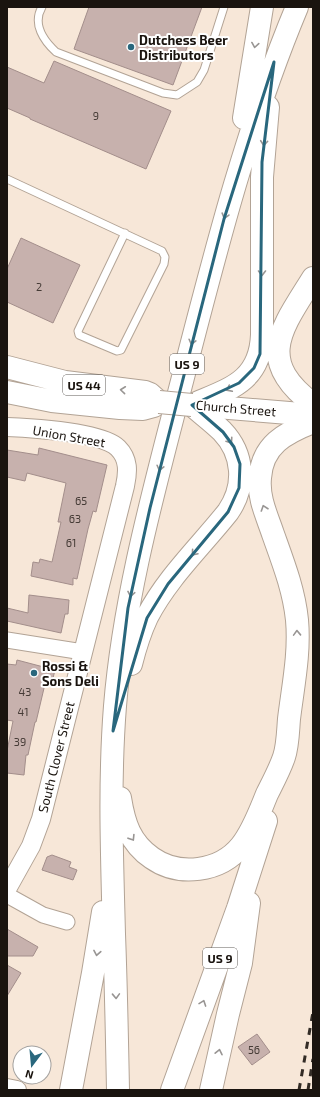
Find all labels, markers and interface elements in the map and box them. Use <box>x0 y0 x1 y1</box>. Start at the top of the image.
place label: Dutchess Beer Distributors <box>139 32 228 63</box>
marker: Dutchess Beer Distributors <box>126 42 136 52</box>
one-way arrow <box>251 42 260 49</box>
house number: 9 <box>93 109 99 122</box>
one-way arrow <box>260 140 269 146</box>
one-way arrow <box>221 212 230 219</box>
one-way arrow <box>258 270 266 276</box>
house number: 2 <box>36 280 42 293</box>
one-way arrow <box>189 338 197 345</box>
road number: US 9 <box>170 354 204 374</box>
road number: US 44 <box>63 375 105 395</box>
one-way arrow <box>225 384 233 392</box>
one-way arrow <box>120 386 126 395</box>
street label: Church Street <box>195 397 277 419</box>
street label: Union Street <box>31 422 107 450</box>
one-way arrow <box>225 437 233 444</box>
one-way arrow <box>156 464 165 471</box>
house number: 65 <box>75 494 87 507</box>
one-way arrow <box>260 505 269 512</box>
house number: 63 <box>69 512 81 525</box>
house number: 61 <box>66 536 76 549</box>
one-way arrow <box>191 549 198 556</box>
one-way arrow <box>127 591 136 597</box>
one-way arrow <box>293 630 302 636</box>
place label: Rossi & Sons Deli <box>42 658 99 689</box>
marker: Rossi & Sons Deli <box>29 668 39 678</box>
house number: 43 <box>19 685 31 698</box>
street label: South Clover Street <box>34 700 78 814</box>
house number: 41 <box>17 705 29 718</box>
house number: 39 <box>14 735 26 748</box>
one-way arrow <box>127 834 135 841</box>
road number: US 9 <box>203 948 237 968</box>
one-way arrow <box>93 950 102 956</box>
one-way arrow <box>112 993 120 999</box>
one-way arrow <box>199 999 207 1006</box>
house number: 56 <box>248 1043 260 1056</box>
north arrow <box>12 1045 52 1085</box>
one-way arrow <box>214 1049 223 1055</box>
text: N <box>23 1068 35 1082</box>

